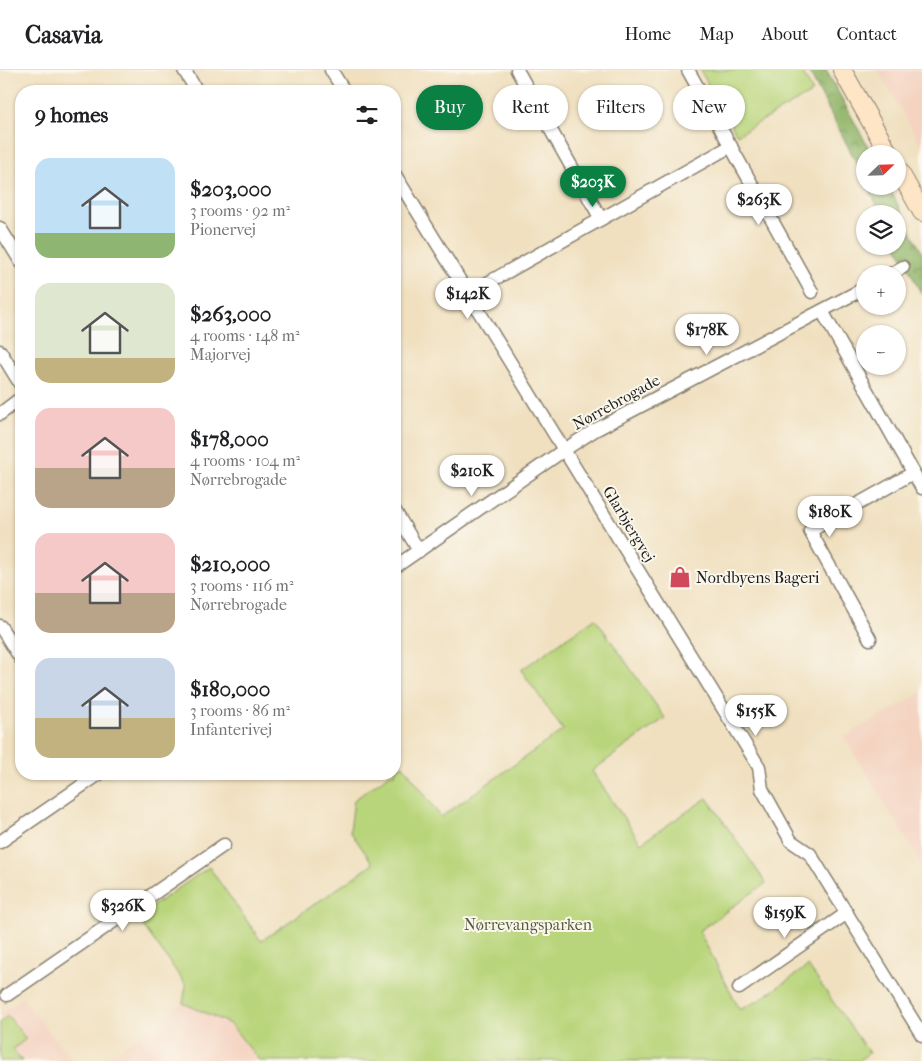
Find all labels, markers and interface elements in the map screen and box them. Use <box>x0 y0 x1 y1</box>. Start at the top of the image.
text: Casavia <box>25 21 102 49</box>
text: Home <box>624 24 671 45</box>
text: Map <box>699 24 734 45</box>
text: About <box>762 24 808 45</box>
text: Contact <box>836 24 897 45</box>
chip: Buy <box>416 85 483 130</box>
chip: Rent <box>493 85 568 130</box>
chip: Filters <box>578 85 663 130</box>
chip: New <box>673 85 745 130</box>
icon: filters <box>353 101 381 129</box>
text: 9 homes <box>35 103 108 127</box>
north arrow <box>856 145 906 195</box>
map controls <box>856 145 906 375</box>
pin: $203K <box>558 166 628 208</box>
text: $203K <box>571 172 615 191</box>
text: $203,000 <box>190 177 272 201</box>
icon: home <box>75 178 135 238</box>
pin: $263K <box>724 184 794 226</box>
text: $263K <box>737 190 781 209</box>
text: 3 rooms · 92 m² <box>190 201 290 220</box>
button: layers <box>856 205 906 255</box>
text: Pionervej <box>190 220 256 239</box>
button: + <box>856 265 906 315</box>
pin: $142K <box>433 278 503 320</box>
text: $142K <box>446 284 490 303</box>
text: $263,000 <box>190 302 271 326</box>
icon: home <box>75 303 135 363</box>
pin: $178K <box>672 314 742 356</box>
text: $178K <box>686 320 728 339</box>
button: − <box>856 325 906 375</box>
text: 4 rooms · 148 m² <box>190 326 299 345</box>
text: Majorvej <box>190 345 251 364</box>
street label: Nørrebrogade <box>569 370 663 434</box>
text: $178,000 <box>190 427 269 451</box>
icon: home <box>75 428 135 488</box>
text: 4 rooms · 104 m² <box>190 451 300 470</box>
pin: $210K <box>437 454 507 497</box>
text: $210K <box>450 461 494 480</box>
text: Nørrebrogade <box>190 470 287 489</box>
street label: Glarbjergvej <box>599 483 659 565</box>
pin: $180K <box>795 496 865 538</box>
text: $180K <box>808 502 852 521</box>
text: $210,000 <box>190 552 270 576</box>
icon: home <box>75 553 135 613</box>
shop icon: Nordbyens Bageri <box>667 564 693 590</box>
place label: Nordbyens Bageri <box>696 568 820 587</box>
text: 3 rooms · 116 m² <box>190 576 293 595</box>
text: Nørrebrogade <box>190 595 287 614</box>
text: $180,000 <box>190 677 270 701</box>
icon: home <box>75 678 135 738</box>
pin: $155K <box>721 694 791 737</box>
text: 3 rooms · 86 m² <box>190 701 290 720</box>
text: $155K <box>736 701 776 720</box>
text: Infanterivej <box>190 720 272 739</box>
pin: $326K <box>88 890 158 932</box>
text: $326K <box>101 896 145 915</box>
pin: $159K <box>750 896 820 939</box>
text: $159K <box>764 903 806 922</box>
park label: Nørrevangsparken <box>464 915 593 934</box>

